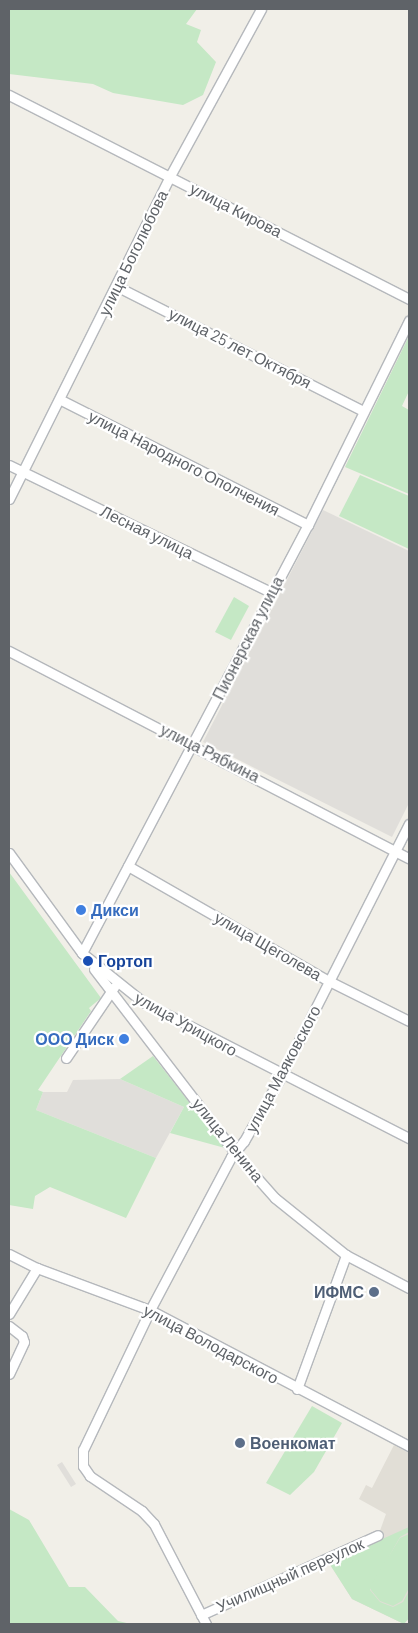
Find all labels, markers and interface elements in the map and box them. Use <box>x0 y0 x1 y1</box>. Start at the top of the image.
street label: улица Кирова <box>187 179 285 241</box>
street label: улица Боголюбова <box>94 187 172 319</box>
street label: улица 25 лет Октября <box>165 304 315 392</box>
street label: улица Народного Ополчения <box>85 406 283 520</box>
street label: Лесная улица <box>97 501 197 563</box>
street label: Пионерская улица <box>209 573 287 703</box>
street label: улица Рябкина <box>157 720 263 786</box>
place label: Дикси <box>91 900 139 920</box>
marker: Дикси <box>75 904 87 916</box>
street label: улица Щеголева <box>211 908 325 984</box>
place label: Гортоп <box>98 951 153 971</box>
marker: Гортоп <box>82 955 94 967</box>
street label: улица Урицкого <box>131 988 241 1060</box>
street label: улица Маяковского <box>241 1002 325 1136</box>
place label: ООО Диск <box>35 1029 114 1049</box>
marker: ООО Диск <box>118 1033 130 1045</box>
street label: улица Ленина <box>188 1094 268 1186</box>
place label: ИФМС <box>314 1282 364 1302</box>
marker: ИФМС <box>368 1286 380 1298</box>
street label: улица Володарского <box>140 1300 282 1388</box>
place label: Военкомат <box>250 1433 336 1453</box>
marker: Военкомат <box>234 1437 246 1449</box>
street label: Училищный переулок <box>213 1534 367 1616</box>

